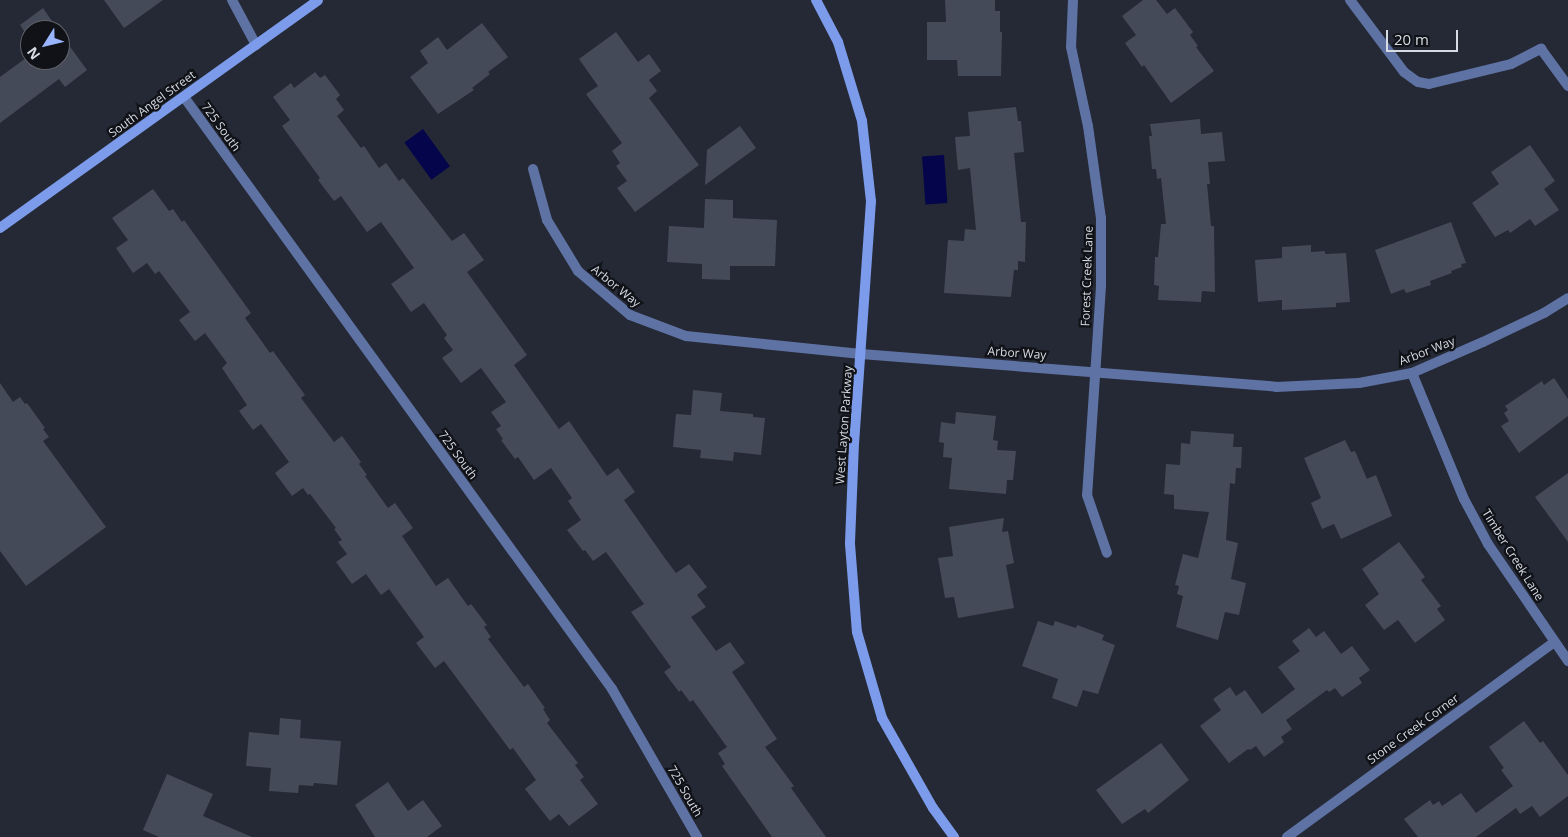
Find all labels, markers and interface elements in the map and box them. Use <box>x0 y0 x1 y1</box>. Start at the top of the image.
north arrow <box>20 20 70 70</box>
scale bar <box>1388 20 1460 52</box>
text: 20 m <box>1394 29 1429 49</box>
text: N <box>22 43 44 64</box>
street label: South Angel Street <box>106 68 198 140</box>
street label: 725 South <box>199 100 243 154</box>
street label: Forest Creek Lane <box>1078 226 1096 326</box>
street label: Arbor Way <box>589 262 643 310</box>
street label: Arbor Way <box>1397 334 1457 368</box>
street label: Arbor Way <box>987 344 1047 362</box>
street label: West Layton Parkway <box>833 365 855 485</box>
street label: 725 South <box>436 428 480 482</box>
street label: Timber Creek Lane <box>1479 507 1547 603</box>
street label: Stone Creek Corner <box>1365 691 1461 767</box>
street label: 725 South <box>665 763 705 819</box>

